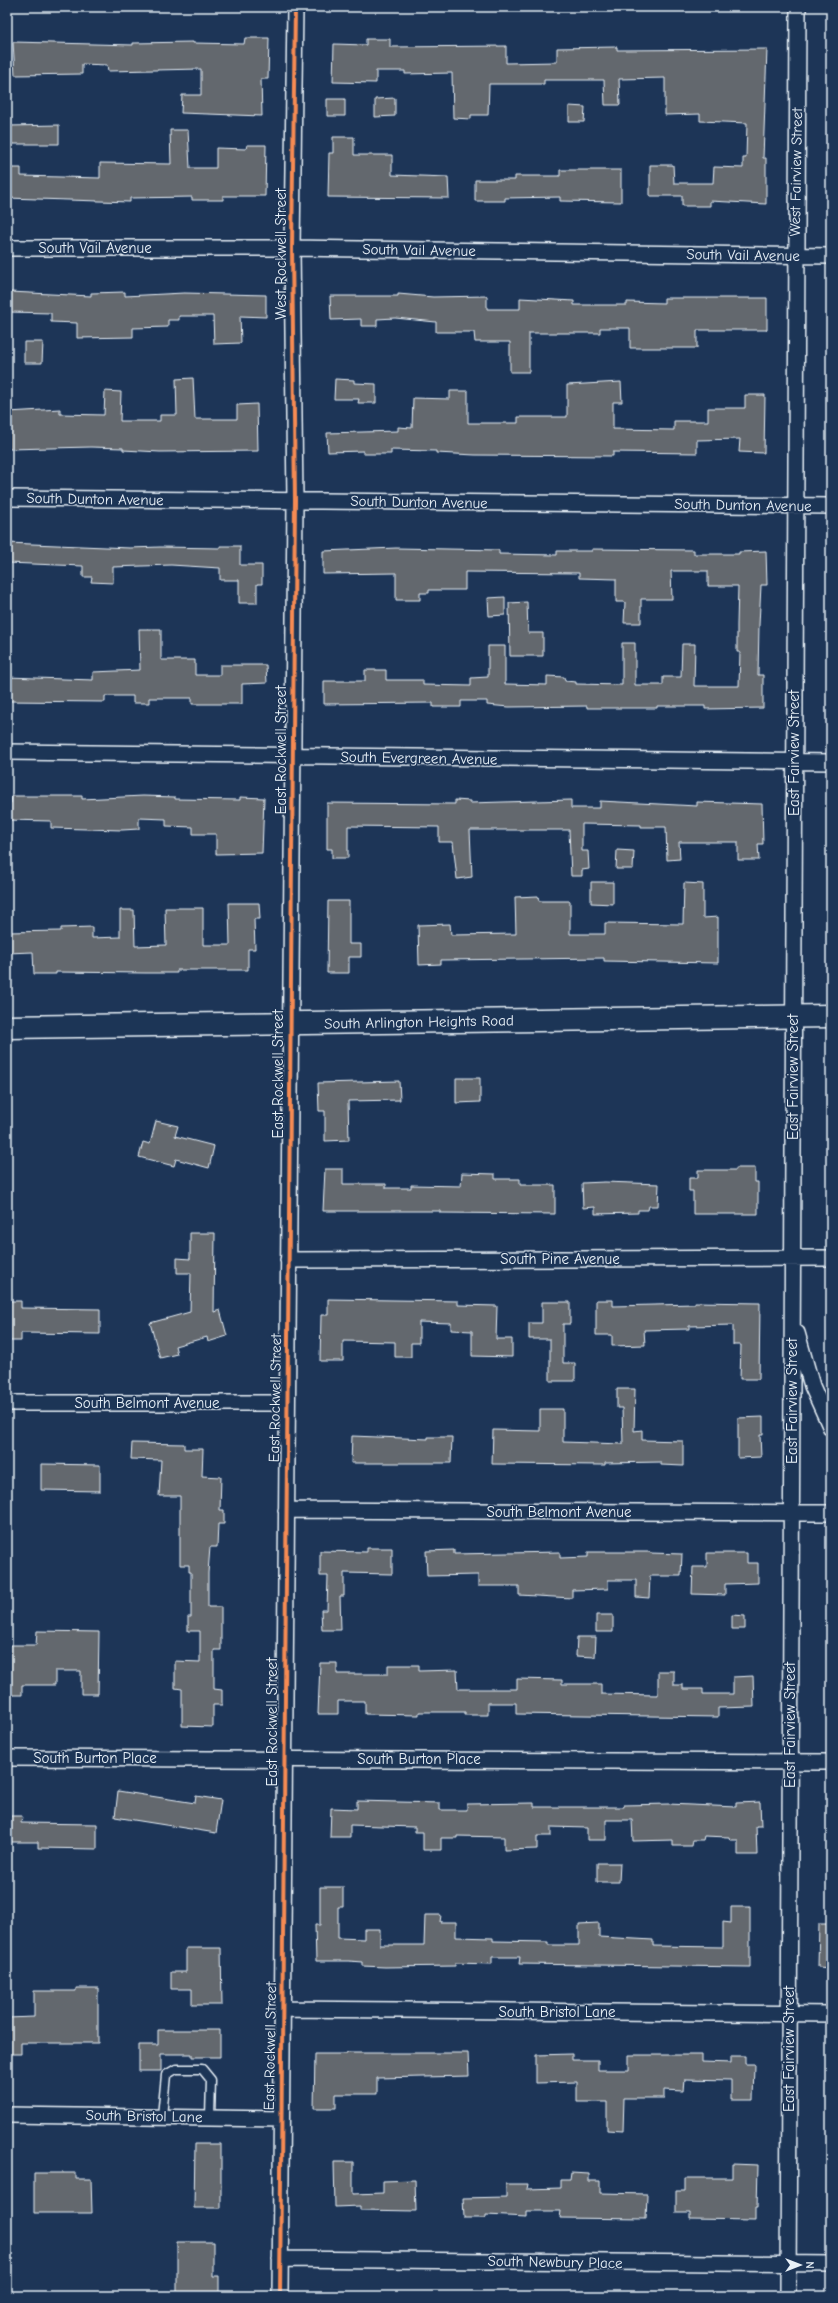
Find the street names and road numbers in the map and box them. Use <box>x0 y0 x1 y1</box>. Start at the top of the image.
street label: West Fairview Street <box>786 107 806 236</box>
street label: West Rockwell Street <box>272 188 290 320</box>
street label: South Vail Avenue <box>38 239 152 257</box>
street label: South Vail Avenue <box>362 240 476 260</box>
street label: South Vail Avenue <box>686 245 800 265</box>
street label: South Dunton Avenue <box>26 489 164 509</box>
street label: South Dunton Avenue <box>350 492 488 512</box>
street label: South Dunton Avenue <box>674 495 812 515</box>
street label: East Rockwell Street <box>272 685 290 814</box>
street label: East Fairview Street <box>785 689 803 816</box>
street label: South Evergreen Avenue <box>340 748 498 768</box>
street label: East Rockwell Street <box>269 1009 287 1138</box>
street label: South Arlington Heights Road <box>324 1011 514 1033</box>
street label: East Fairview Street <box>784 1013 802 1140</box>
street label: South Pine Avenue <box>500 1250 620 1268</box>
street label: East Rockwell Street <box>265 1333 285 1463</box>
street label: East Fairview Street <box>783 1337 801 1464</box>
street label: South Belmont Avenue <box>75 1394 220 1412</box>
street label: South Belmont Avenue <box>487 1503 632 1521</box>
street label: East Rockwell Street <box>263 1657 281 1786</box>
street label: East Fairview Street <box>781 1661 799 1788</box>
street label: South Burton Place <box>33 1749 157 1767</box>
street label: South Burton Place <box>357 1750 481 1768</box>
street label: East Rockwell Street <box>260 1981 280 2111</box>
street label: East Fairview Street <box>780 1985 798 2112</box>
street label: South Bristol Lane <box>498 2003 616 2021</box>
street label: South Bristol Lane <box>85 2106 203 2126</box>
street label: South Newbury Place <box>487 2252 623 2272</box>

